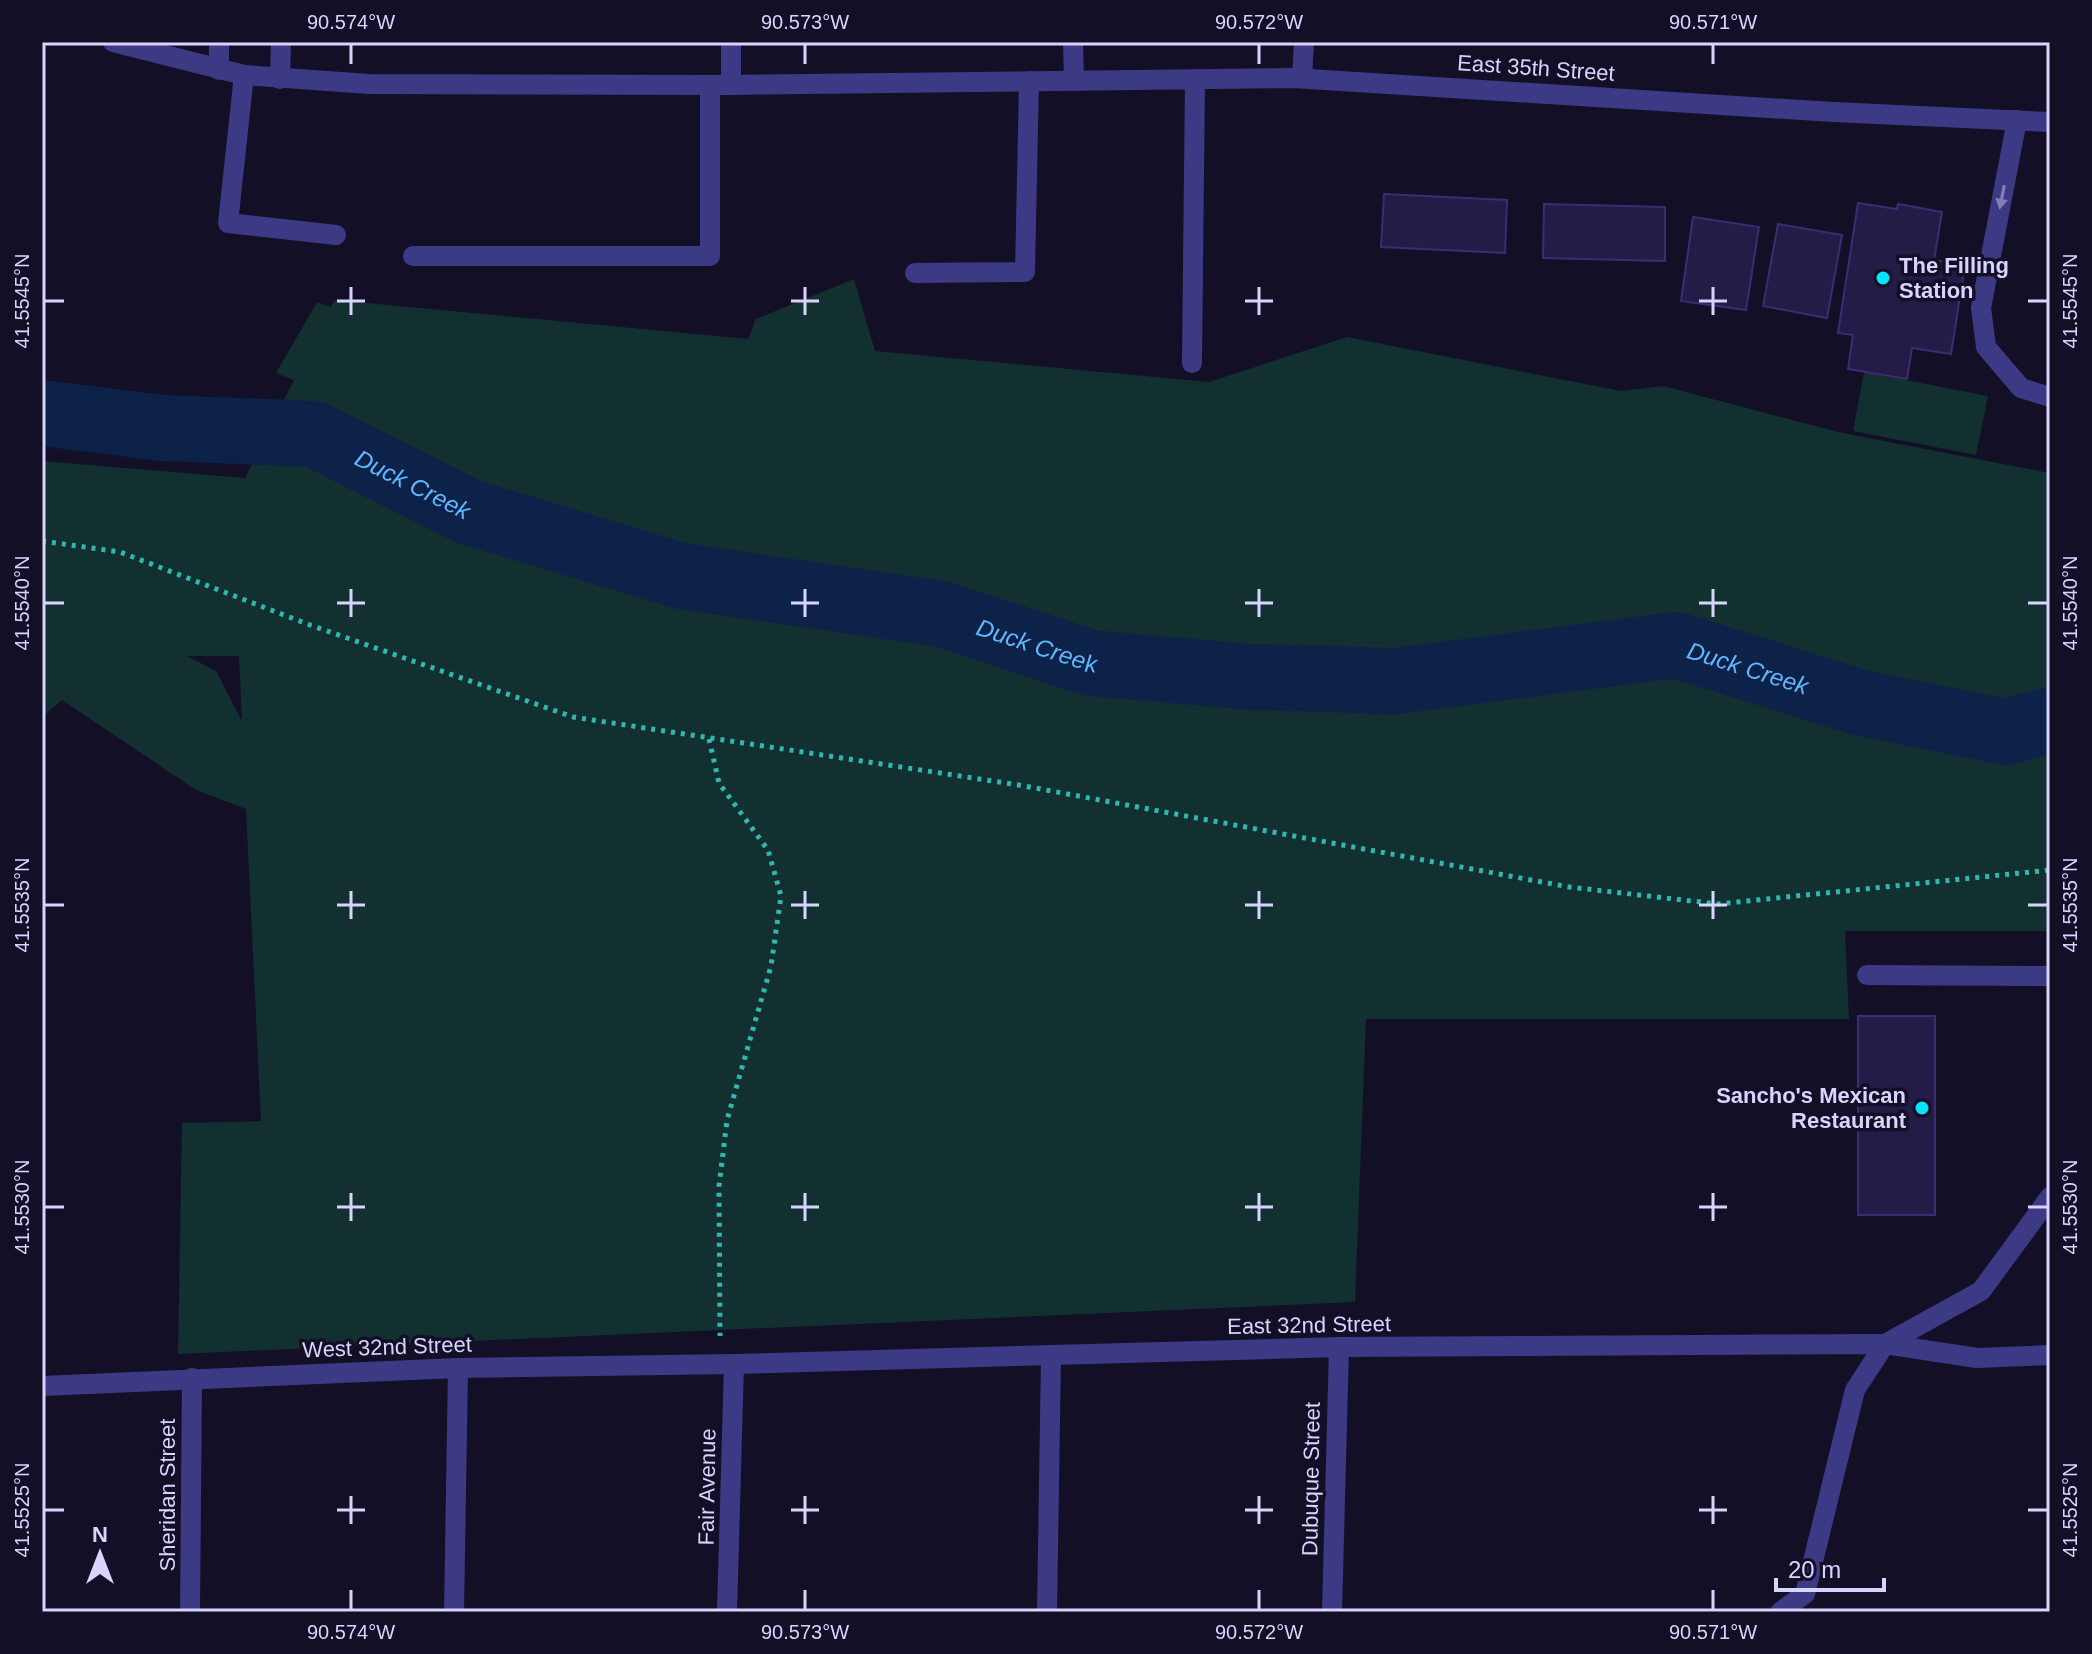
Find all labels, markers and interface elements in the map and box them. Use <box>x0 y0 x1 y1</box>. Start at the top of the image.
text: 90.574°W <box>307 11 395 33</box>
text: 90.573°W <box>761 11 849 33</box>
text: 90.572°W <box>1215 11 1303 33</box>
text: 90.571°W <box>1669 11 1757 33</box>
street label: East 35th Street <box>1456 50 1616 86</box>
one-way arrow <box>1996 185 2008 210</box>
place label: The Filling Station <box>1899 253 2009 303</box>
text: 41.5545°N <box>11 254 33 348</box>
text: 41.5545°N <box>2059 254 2081 348</box>
marker: The Filling Station <box>1874 269 1892 287</box>
water label: Duck Creek <box>351 444 477 525</box>
text: 41.5540°N <box>11 556 33 650</box>
text: 41.5540°N <box>2059 556 2081 650</box>
water label: Duck Creek <box>973 613 1100 677</box>
water label: Duck Creek <box>1684 636 1814 700</box>
text: 41.5535°N <box>11 858 33 952</box>
text: 41.5535°N <box>2059 858 2081 952</box>
place label: Sancho's Mexican Restaurant <box>1716 1083 1907 1133</box>
marker: Sancho's Mexican Restaurant <box>1913 1099 1931 1117</box>
text: 41.5530°N <box>11 1160 33 1254</box>
text: 41.5530°N <box>2059 1160 2081 1254</box>
street label: East 32nd Street <box>1227 1311 1391 1339</box>
street label: West 32nd Street <box>302 1332 472 1362</box>
street label: Dubuque Street <box>1297 1402 1325 1556</box>
street label: Sheridan Street <box>155 1419 180 1571</box>
street label: Fair Avenue <box>693 1428 721 1546</box>
text: 41.5525°N <box>11 1463 33 1557</box>
text: 41.5525°N <box>2059 1463 2081 1557</box>
north arrow <box>60 1514 140 1594</box>
text: N <box>92 1522 108 1547</box>
scale bar <box>1776 1542 1884 1592</box>
text: 20 m <box>1788 1556 1841 1583</box>
text: 90.574°W <box>307 1621 395 1643</box>
text: 90.573°W <box>761 1621 849 1643</box>
text: 90.572°W <box>1215 1621 1303 1643</box>
text: 90.571°W <box>1669 1621 1757 1643</box>

